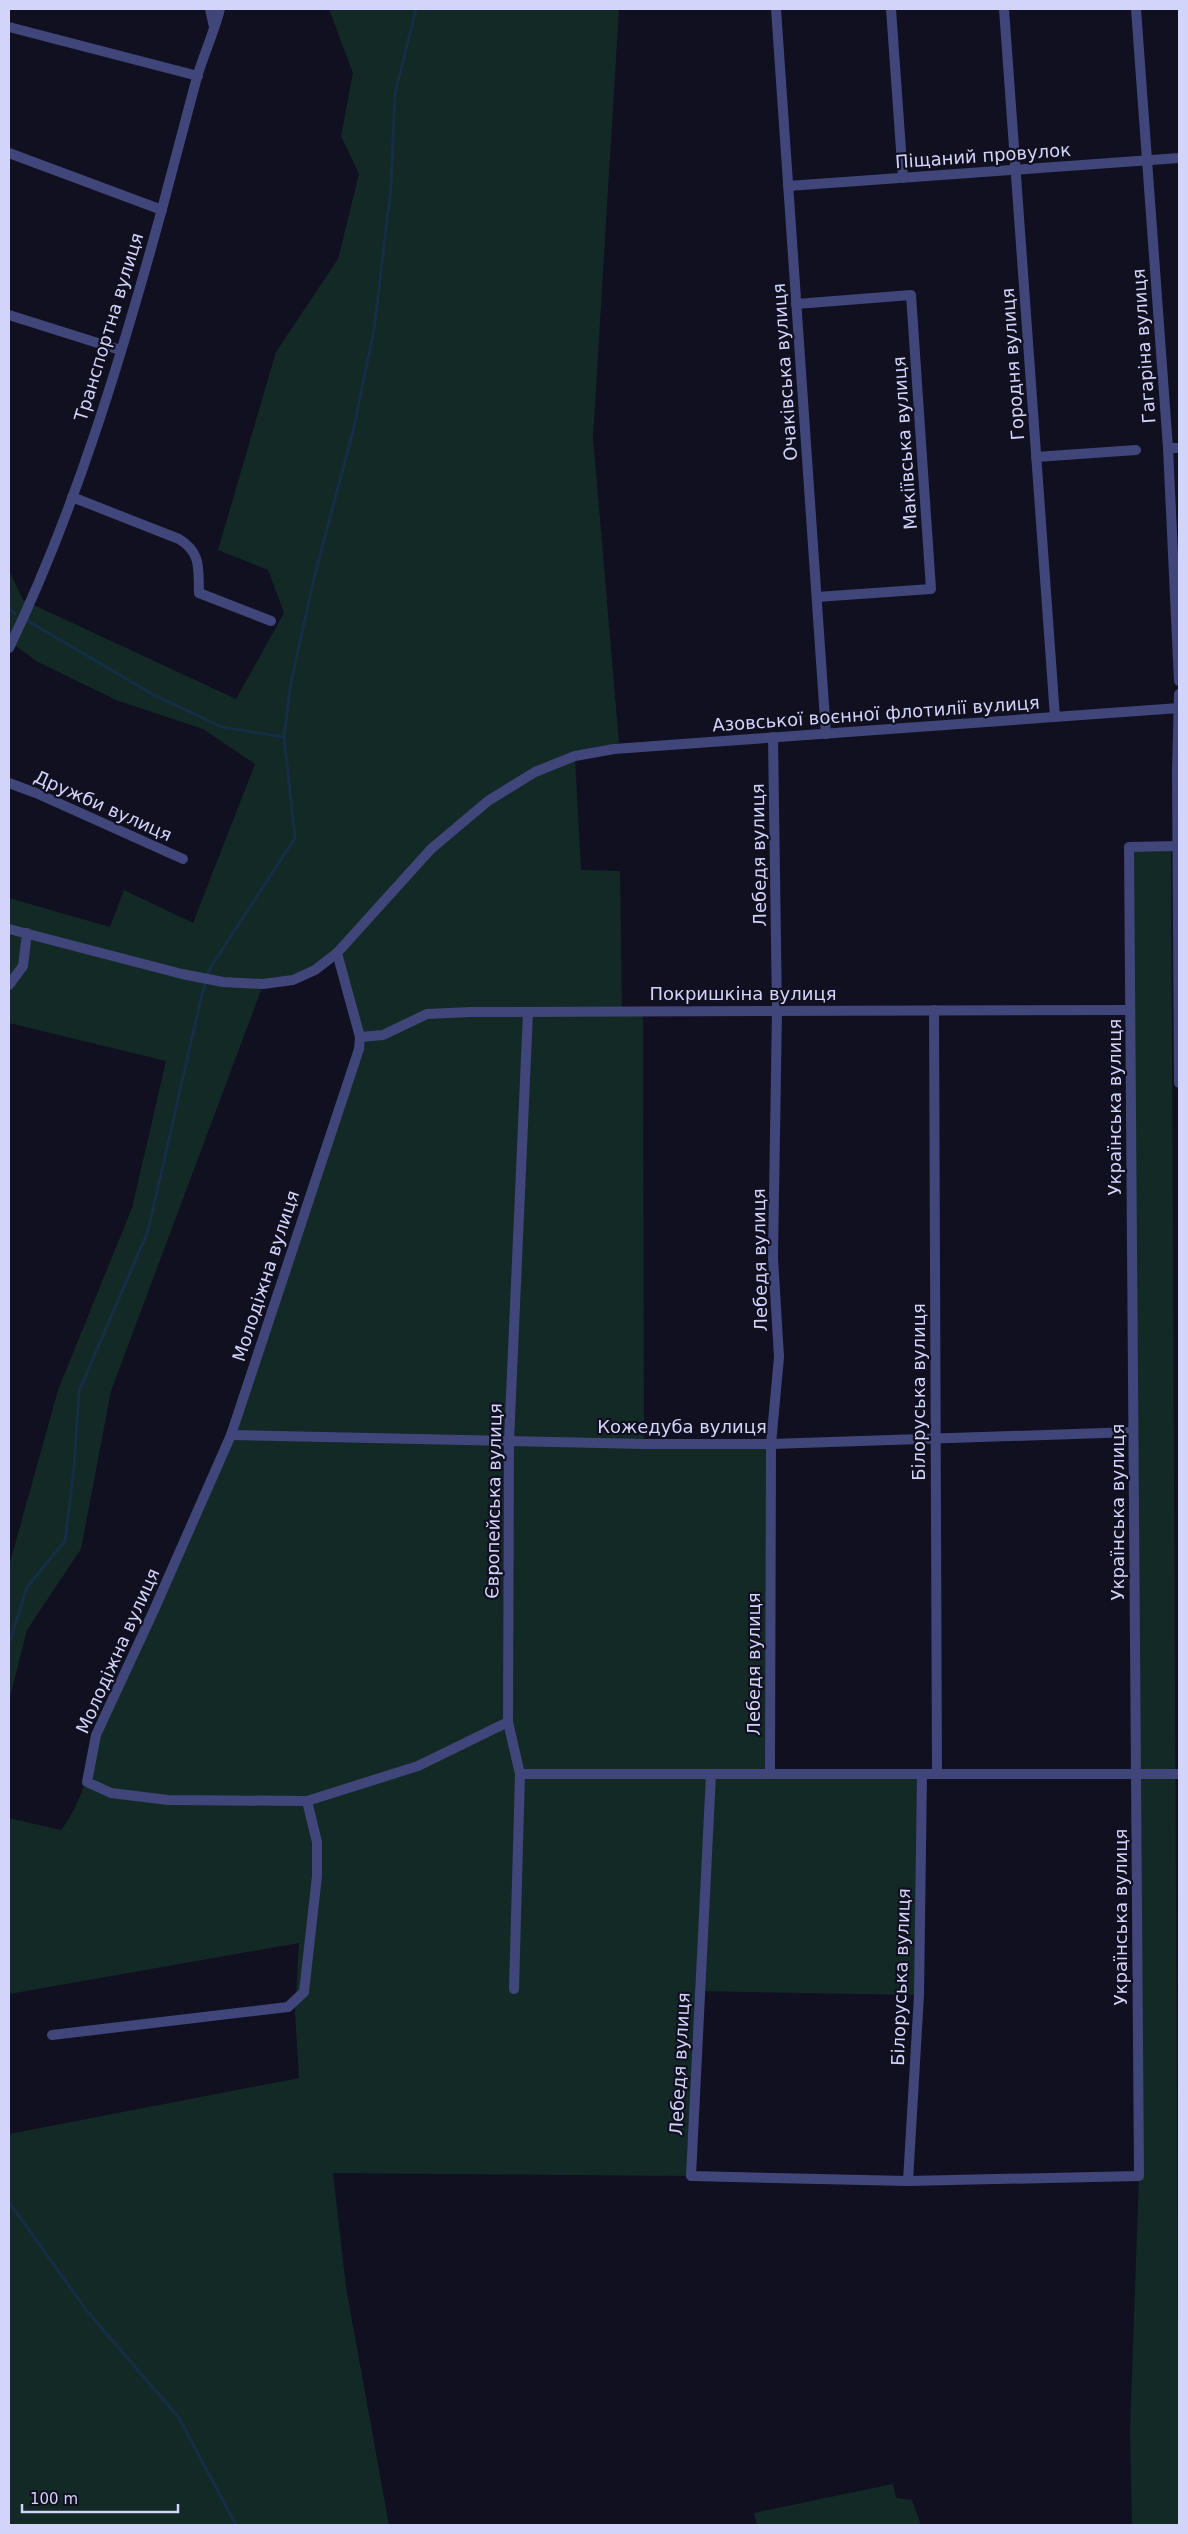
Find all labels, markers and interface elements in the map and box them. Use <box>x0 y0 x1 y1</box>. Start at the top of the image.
street label: Піщаний провулок <box>894 139 1072 172</box>
street label: Транспортна вулиця <box>70 230 147 425</box>
street label: Гагаріна вулиця <box>1128 268 1159 424</box>
street label: Очаківська вулиця <box>768 283 801 462</box>
street label: Городня вулиця <box>997 287 1028 441</box>
street label: Макіївська вулиця <box>888 356 921 530</box>
street label: Азовської воєнної флотилії вулиця <box>711 692 1040 735</box>
street label: Дружби вулиця <box>31 766 175 845</box>
street label: Лебедя вулиця <box>747 783 770 927</box>
street label: Покришкіна вулиця <box>650 983 836 1004</box>
street label: Українська вулиця <box>1104 1019 1125 1195</box>
street label: Молодіжна вулиця <box>228 1188 303 1364</box>
street label: Лебедя вулиця <box>748 1188 771 1332</box>
street label: Білоруська вулиця <box>908 1303 929 1481</box>
street label: Європейська вулиця <box>481 1403 506 1599</box>
street label: Кожедуба вулиця <box>597 1416 767 1437</box>
street label: Українська вулиця <box>1107 1424 1128 1600</box>
street label: Молодіжна вулиця <box>72 1565 163 1737</box>
street label: Лебедя вулиця <box>743 1592 764 1736</box>
street label: Українська вулиця <box>1110 1829 1131 2005</box>
street label: Білоруська вулиця <box>887 1888 914 2066</box>
street label: Лебедя вулиця <box>665 1992 694 2136</box>
scale bar <box>22 2482 179 2514</box>
text: 100 m <box>30 2490 78 2508</box>

